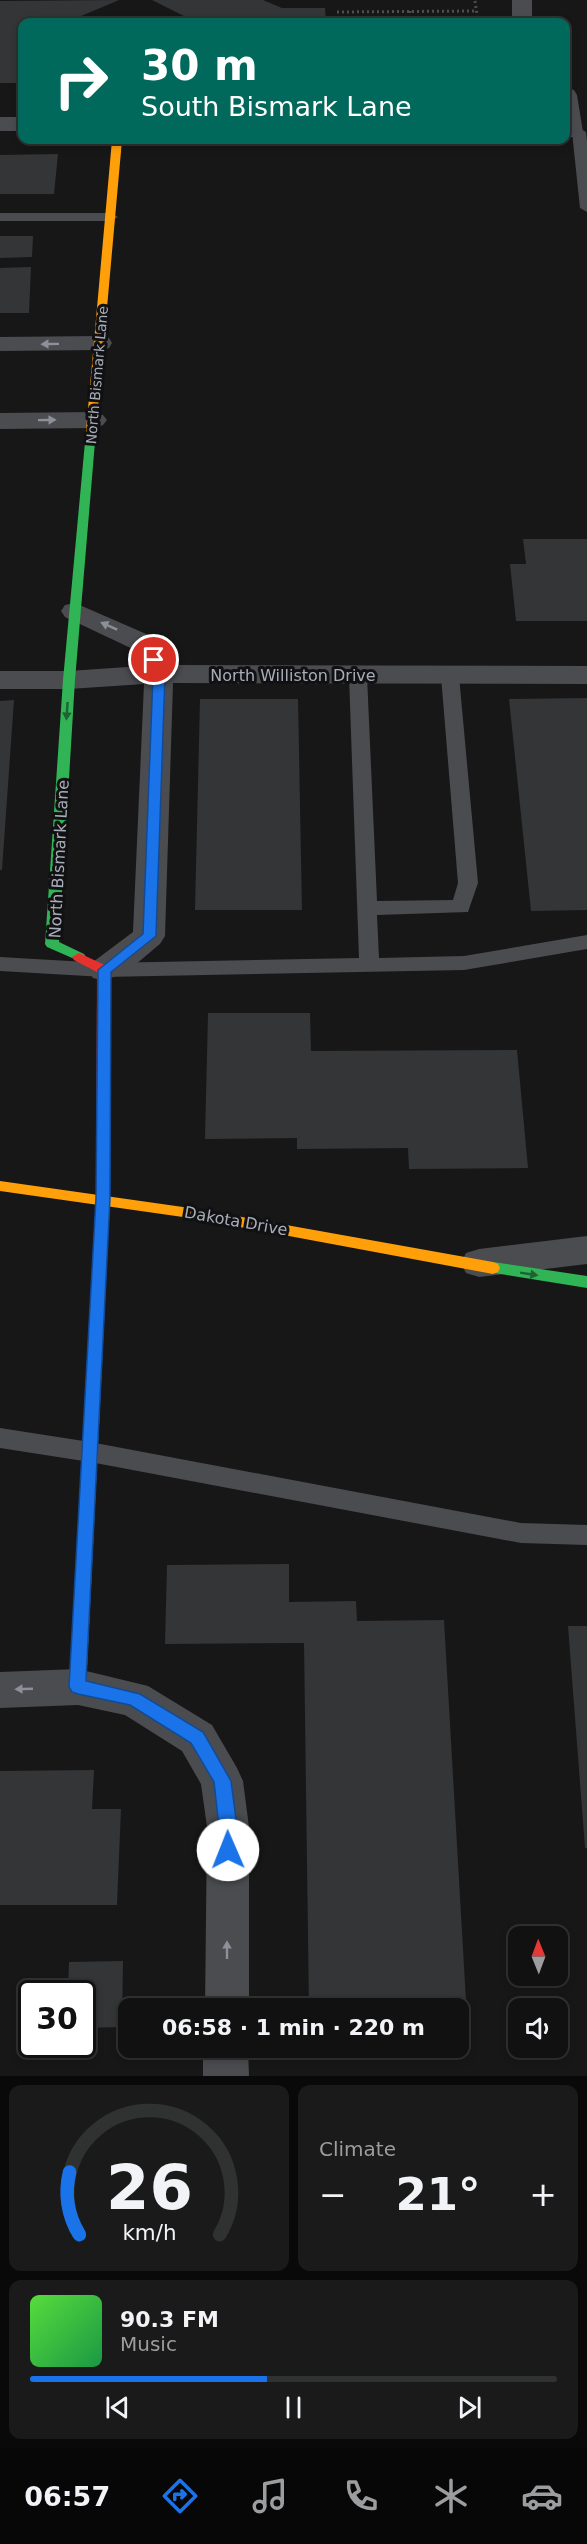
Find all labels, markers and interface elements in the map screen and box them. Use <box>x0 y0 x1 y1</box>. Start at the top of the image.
text: 30 m <box>141 41 258 90</box>
icon: right <box>42 42 120 120</box>
text: South Bismark Lane <box>141 91 412 122</box>
street label: North Bismark Lane <box>83 305 111 445</box>
one-way arrow <box>40 339 59 348</box>
one-way arrow <box>37 415 56 425</box>
one-way arrow <box>100 621 117 630</box>
pin <box>128 634 179 685</box>
icon: arrive <box>137 643 170 676</box>
street label: North Williston Drive <box>210 666 376 685</box>
one-way arrow <box>62 701 72 720</box>
street label: North Bismark Lane <box>45 779 73 939</box>
street label: Dakota Drive <box>183 1203 289 1239</box>
one-way arrow <box>519 1270 538 1279</box>
one-way arrow <box>14 1684 33 1693</box>
position arrow <box>196 1818 260 1882</box>
north arrow <box>508 1926 568 1986</box>
map controls <box>508 1926 568 2058</box>
one-way arrow <box>222 1941 232 1960</box>
speed limit sign: 30 <box>18 1980 96 2058</box>
button: sound <box>508 1998 568 2058</box>
text: 06:58 · 1 min · 220 m <box>162 2015 425 2040</box>
text: Climate <box>319 2137 396 2161</box>
text: 26 <box>106 2151 192 2224</box>
text: 21° <box>395 2168 481 2221</box>
text: − <box>319 2175 347 2214</box>
text: + <box>529 2175 557 2214</box>
text: km/h <box>122 2220 176 2245</box>
text: 90.3 FM <box>120 2307 219 2332</box>
text: Music <box>120 2332 177 2356</box>
icon: previous <box>101 2391 134 2424</box>
icon: pause <box>277 2391 310 2424</box>
icon: next <box>453 2391 486 2424</box>
icon: directions <box>159 2475 201 2517</box>
icon: music <box>249 2475 291 2517</box>
icon: phone <box>340 2475 382 2517</box>
icon: climate <box>430 2475 472 2517</box>
icon: car <box>521 2475 563 2517</box>
text: 06:57 <box>24 2481 110 2512</box>

